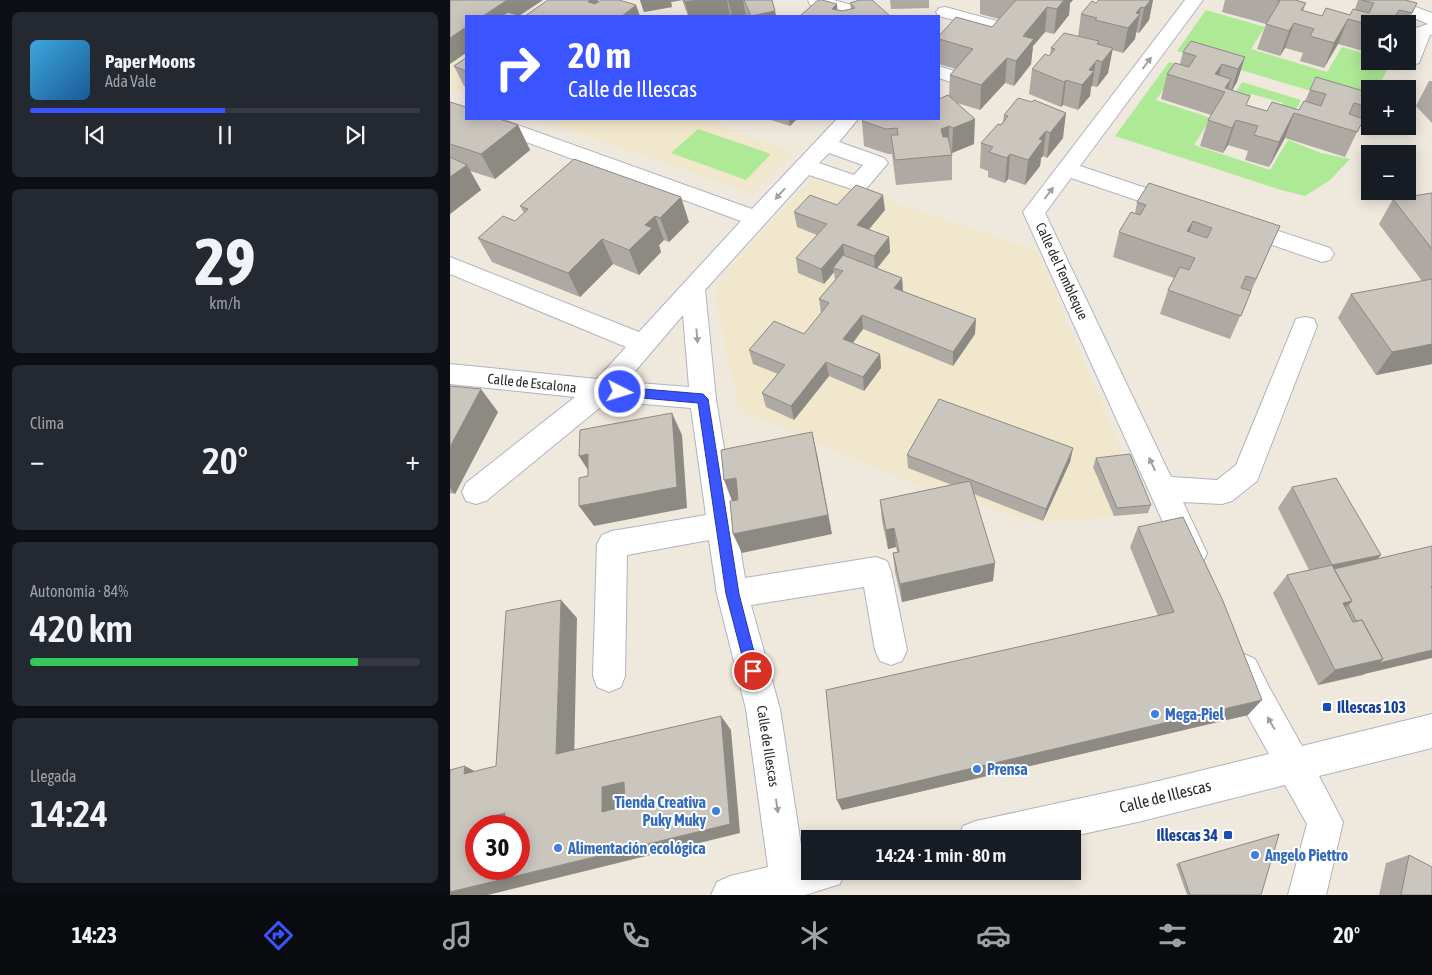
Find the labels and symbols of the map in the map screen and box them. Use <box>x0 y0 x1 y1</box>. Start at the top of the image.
one-way arrow <box>1141 57 1152 70</box>
one-way arrow <box>1044 186 1054 200</box>
one-way arrow <box>774 187 786 199</box>
street label: Calle del Tembleque <box>1033 220 1091 322</box>
one-way arrow <box>694 329 702 345</box>
position arrow <box>593 365 645 417</box>
street label: Calle de Escalona <box>487 370 577 396</box>
one-way arrow <box>1148 457 1156 471</box>
pin <box>732 650 774 692</box>
place label: Illescas 103 <box>1337 698 1406 716</box>
marker: Illescas 103 <box>1321 701 1333 713</box>
street label: Calle de Illescas <box>754 704 782 788</box>
place label: Mega-Piel <box>1165 705 1225 723</box>
marker: Mega-Piel <box>1149 708 1161 720</box>
one-way arrow <box>1267 716 1275 730</box>
place label: Prensa <box>987 760 1028 778</box>
marker: Prensa <box>971 763 983 775</box>
street label: Calle de Illescas <box>1117 776 1213 816</box>
place label: Tienda Creativa Puky Muky <box>615 793 706 829</box>
one-way arrow <box>774 799 782 815</box>
marker: Tienda Creativa Puky Muky <box>710 805 722 817</box>
speed limit sign: 30 <box>465 815 530 880</box>
place label: Illescas 34 <box>1156 826 1218 844</box>
marker: Illescas 34 <box>1222 829 1234 841</box>
place label: Alimentación ecológica <box>567 839 706 857</box>
marker: Alimentación ecológica <box>552 842 564 854</box>
place label: Angelo Piettro <box>1264 846 1349 864</box>
marker: Angelo Piettro <box>1249 849 1261 861</box>

